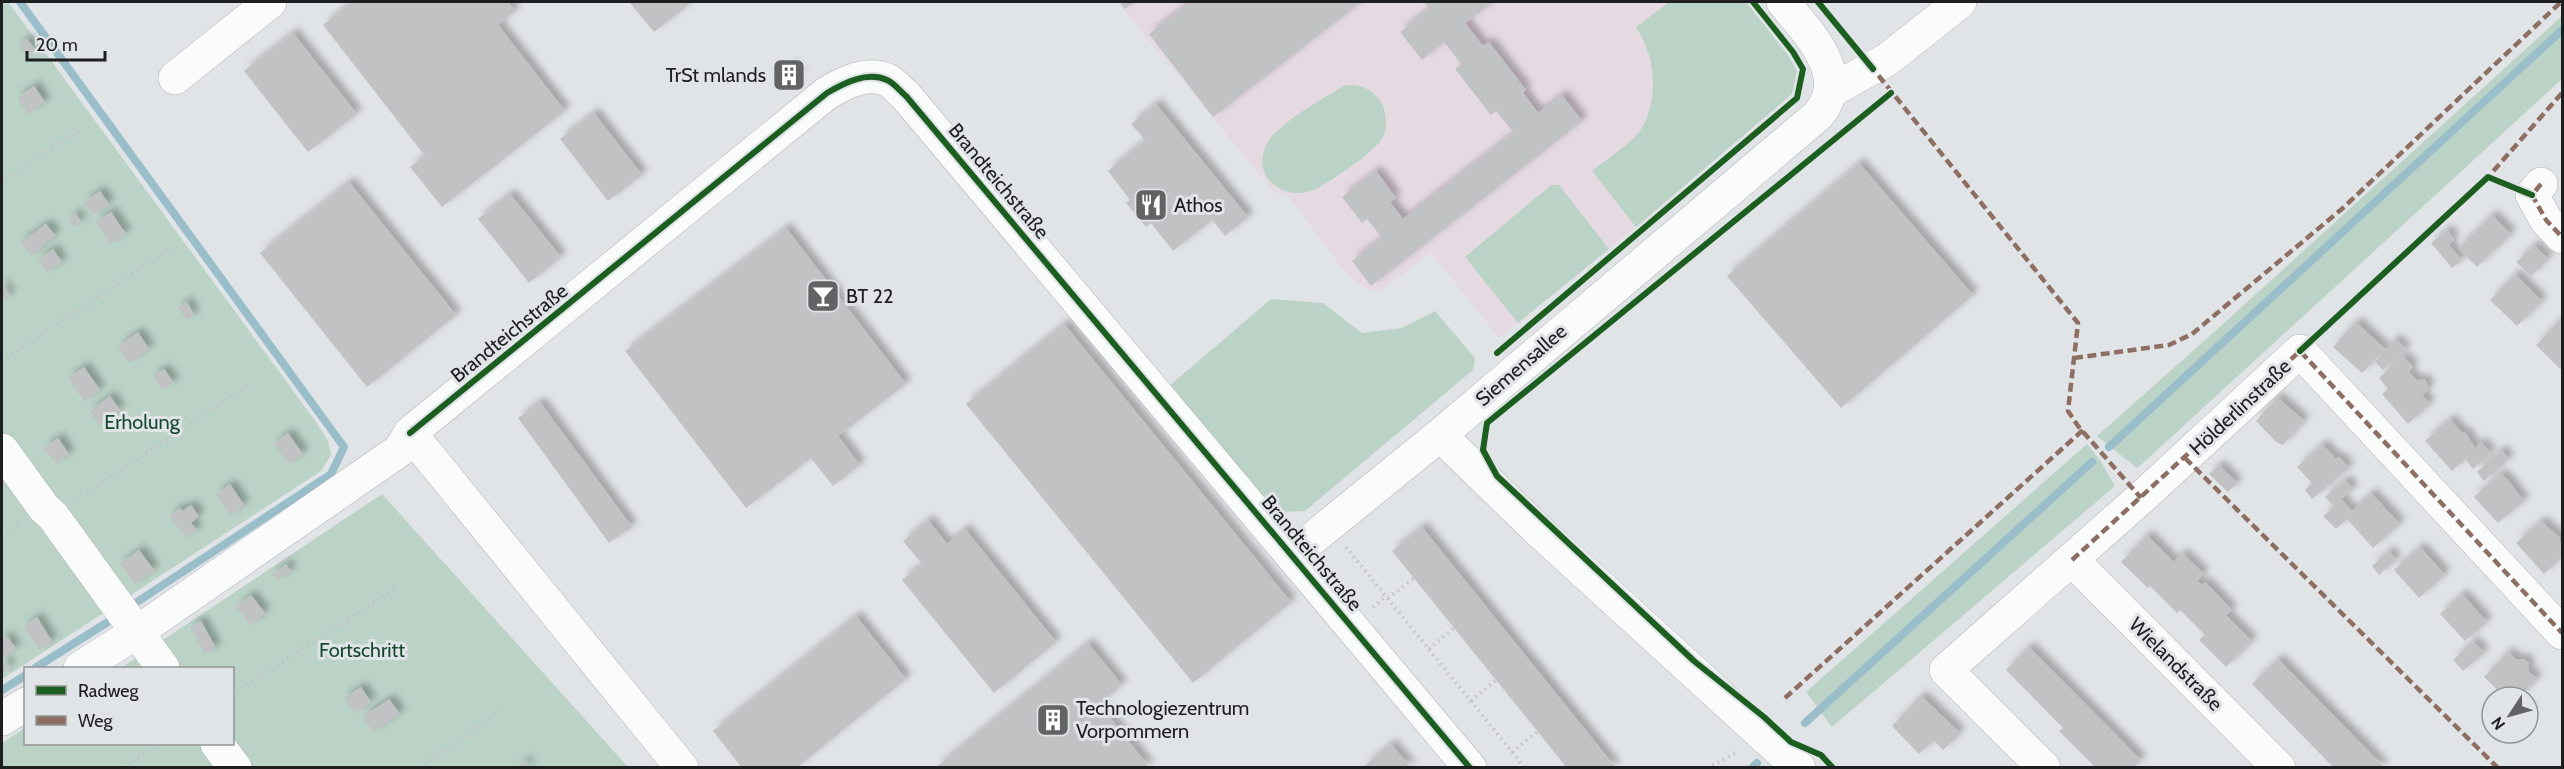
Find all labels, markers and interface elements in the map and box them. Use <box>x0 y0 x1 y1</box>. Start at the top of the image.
scale bar <box>27 24 105 62</box>
text: 20 m <box>36 34 78 56</box>
building icon: TrSt mlands <box>771 57 807 93</box>
place label: TrSt mlands <box>666 63 766 87</box>
street label: Brandteichstraße <box>944 118 1054 244</box>
restaurant icon: Athos <box>1133 187 1169 223</box>
place label: Athos <box>1174 193 1223 217</box>
bar icon: BT 22 <box>805 278 841 314</box>
street label: Brandteichstraße <box>446 279 572 387</box>
place label: BT 22 <box>846 284 894 308</box>
street label: Siemensallee <box>1471 319 1571 411</box>
street label: Hölderlinstraße <box>2184 354 2296 460</box>
park label: Erholung <box>104 410 181 434</box>
street label: Brandteichstraße <box>1257 490 1367 616</box>
street label: Wielandstraße <box>2124 612 2228 716</box>
park label: Fortschritt <box>319 638 405 662</box>
legend <box>24 667 234 745</box>
text: Radweg <box>78 680 140 702</box>
north arrow <box>2480 685 2540 745</box>
place label: Technologiezentrum Vorpommern <box>1076 696 1249 743</box>
building icon: Technologiezentrum Vorpommern <box>1035 702 1071 738</box>
text: Weg <box>78 710 114 732</box>
text: N <box>2487 713 2509 734</box>

